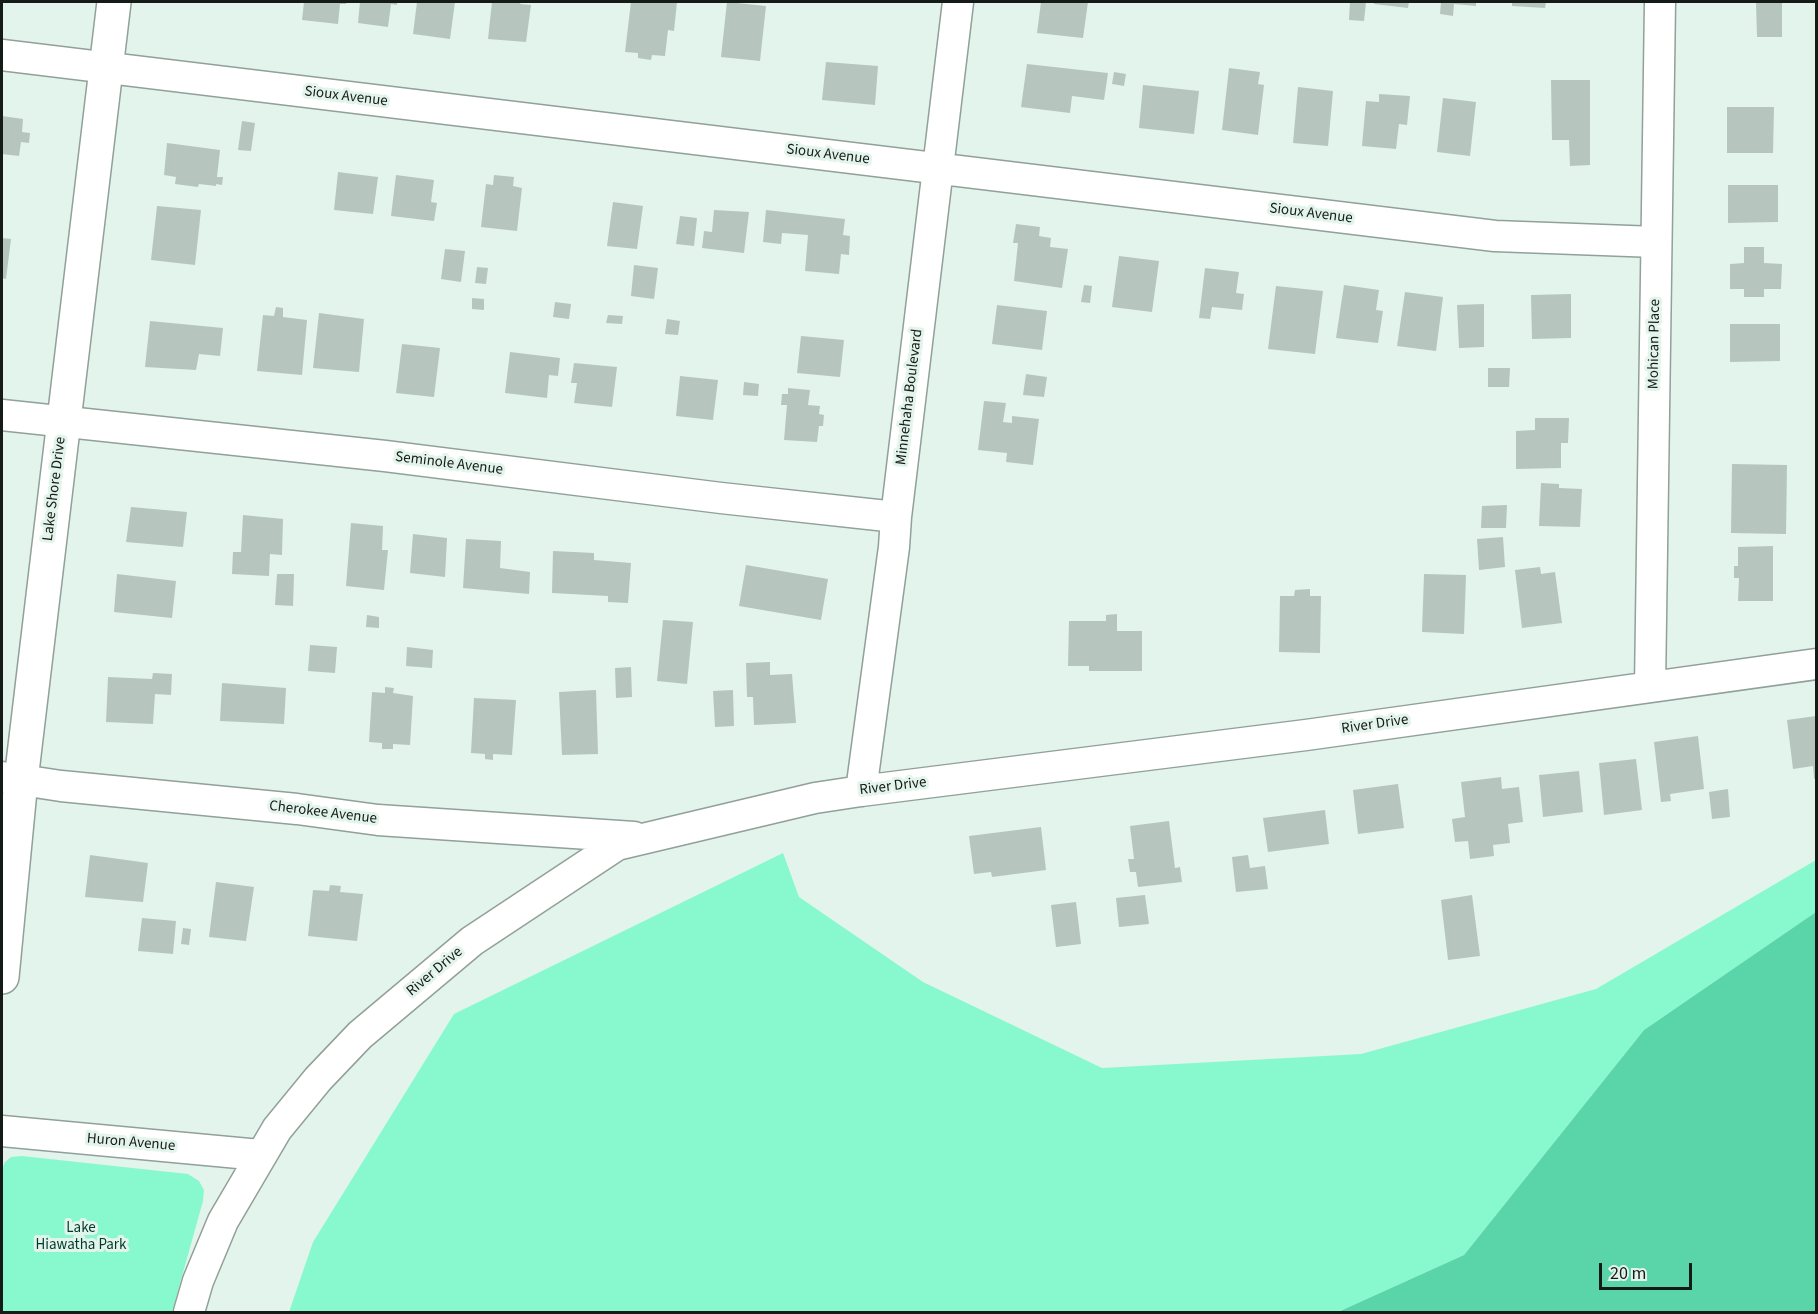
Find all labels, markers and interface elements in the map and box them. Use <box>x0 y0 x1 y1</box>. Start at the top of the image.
street label: Sioux Avenue <box>303 83 389 111</box>
street label: Sioux Avenue <box>785 141 871 169</box>
street label: Sioux Avenue <box>1268 200 1354 228</box>
street label: Mohican Place <box>1645 299 1665 389</box>
street label: Minnehaha Boulevard <box>893 328 927 466</box>
street label: Lake Shore Drive <box>40 436 70 542</box>
street label: Seminole Avenue <box>394 448 504 480</box>
street label: River Drive <box>1340 711 1410 739</box>
street label: River Drive <box>858 774 928 800</box>
street label: Cherokee Avenue <box>268 797 378 829</box>
street label: River Drive <box>403 943 467 1001</box>
street label: Huron Avenue <box>86 1130 176 1156</box>
park label: Lake Hiawatha Park <box>36 1220 126 1255</box>
scale bar <box>1602 1251 1695 1289</box>
text: 20 m <box>1610 1261 1646 1286</box>

